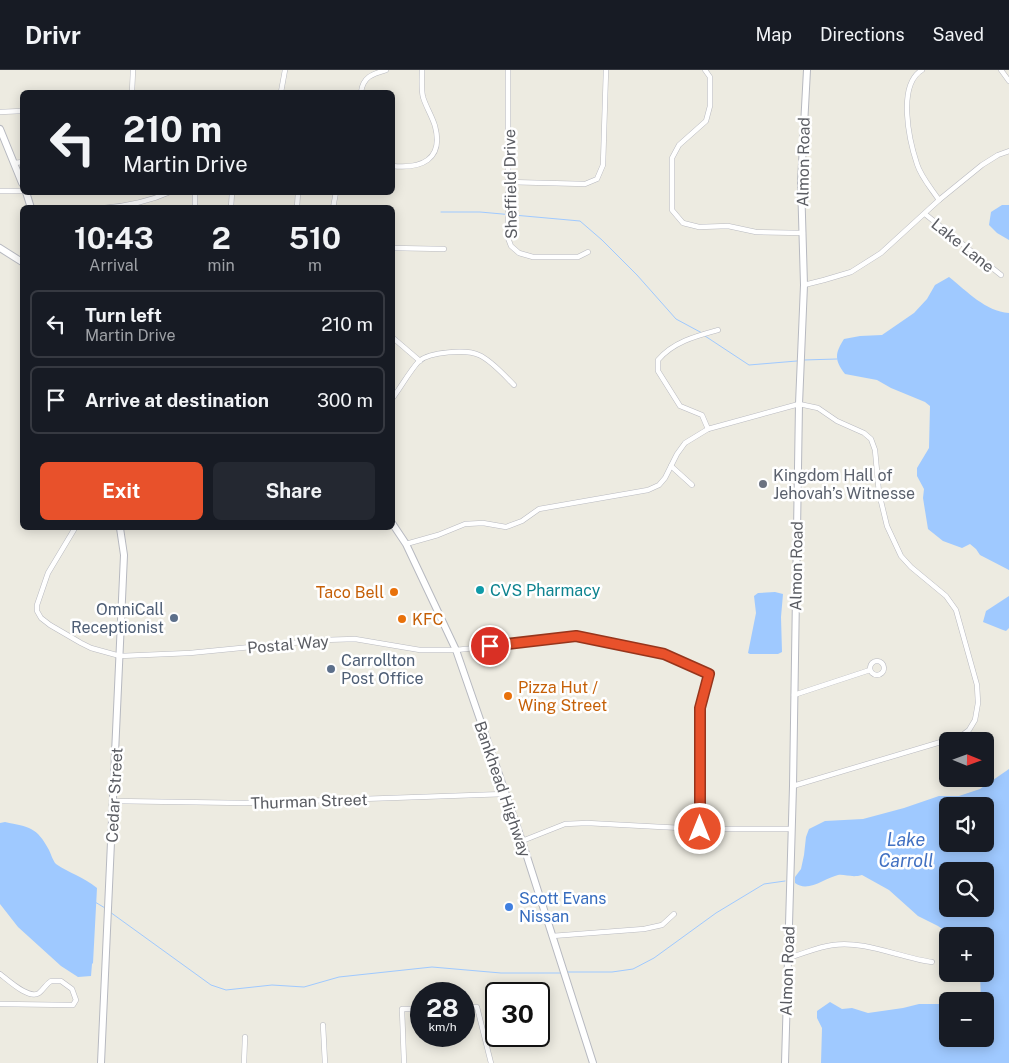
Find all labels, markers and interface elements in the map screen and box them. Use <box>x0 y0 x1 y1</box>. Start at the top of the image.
text: Drivr <box>25 21 81 49</box>
text: Map <box>755 24 792 45</box>
text: Directions <box>820 24 905 45</box>
text: Saved <box>933 24 984 45</box>
text: 210 m <box>123 109 222 150</box>
icon: left <box>40 110 105 175</box>
street label: Almon Road <box>793 117 814 207</box>
street label: Sheffield Drive <box>500 129 521 239</box>
text: Martin Drive <box>123 151 248 177</box>
street label: Lake Lane <box>927 214 998 276</box>
text: 10:43 <box>74 220 154 256</box>
text: 2 <box>212 220 231 256</box>
text: 510 <box>289 220 341 256</box>
text: Arrival <box>89 256 139 275</box>
text: min <box>208 256 235 275</box>
text: m <box>308 256 322 275</box>
text: Turn left <box>85 304 162 326</box>
icon: left <box>42 310 70 338</box>
text: 210 m <box>321 313 373 335</box>
text: Martin Drive <box>85 326 176 345</box>
icon: arrive <box>42 386 70 414</box>
text: Arrive at destination <box>85 389 269 411</box>
text: 300 m <box>317 389 373 411</box>
button: Exit <box>40 462 203 520</box>
button: Share <box>213 462 375 520</box>
place label: Kingdom Hall of Jehovah’s Witnesse <box>773 466 915 503</box>
marker: Kingdom Hall of Jehovah’s Witnesse <box>757 478 769 490</box>
street label: Almon Road <box>786 521 807 611</box>
place label: CVS Pharmacy <box>490 581 601 600</box>
place label: Taco Bell <box>316 583 384 602</box>
marker: CVS Pharmacy <box>474 584 486 596</box>
marker: Taco Bell <box>388 586 400 598</box>
place label: OmniCall Receptionist <box>71 600 164 637</box>
place label: KFC <box>412 610 443 629</box>
marker: OmniCall Receptionist <box>168 612 180 624</box>
marker: KFC <box>396 613 408 625</box>
pin <box>469 625 511 667</box>
street label: Postal Way <box>246 631 330 658</box>
icon: arrive <box>476 632 504 660</box>
place label: Carrollton Post Office <box>341 651 424 688</box>
marker: Carrollton Post Office <box>325 663 337 675</box>
place label: Pizza Hut / Wing Street <box>518 678 607 715</box>
marker: Pizza Hut / Wing Street <box>502 690 514 702</box>
street label: Bankhead Highway <box>470 719 535 860</box>
north arrow <box>939 732 994 788</box>
map controls <box>939 732 994 1047</box>
street label: Cedar Street <box>103 747 126 843</box>
street label: Thurman Street <box>250 790 368 813</box>
button: sound <box>939 797 994 852</box>
position arrow <box>673 802 725 854</box>
water label: Lake Carroll <box>878 829 934 871</box>
button: search <box>939 862 994 917</box>
place label: Scott Evans Nissan <box>519 889 606 926</box>
marker: Scott Evans Nissan <box>503 901 515 913</box>
street label: Almon Road <box>776 926 799 1016</box>
button: + <box>939 927 994 982</box>
speed limit sign: 30 <box>485 982 550 1047</box>
button: − <box>939 992 994 1047</box>
text: 28 <box>426 993 459 1023</box>
text: km/h <box>428 1020 457 1034</box>

